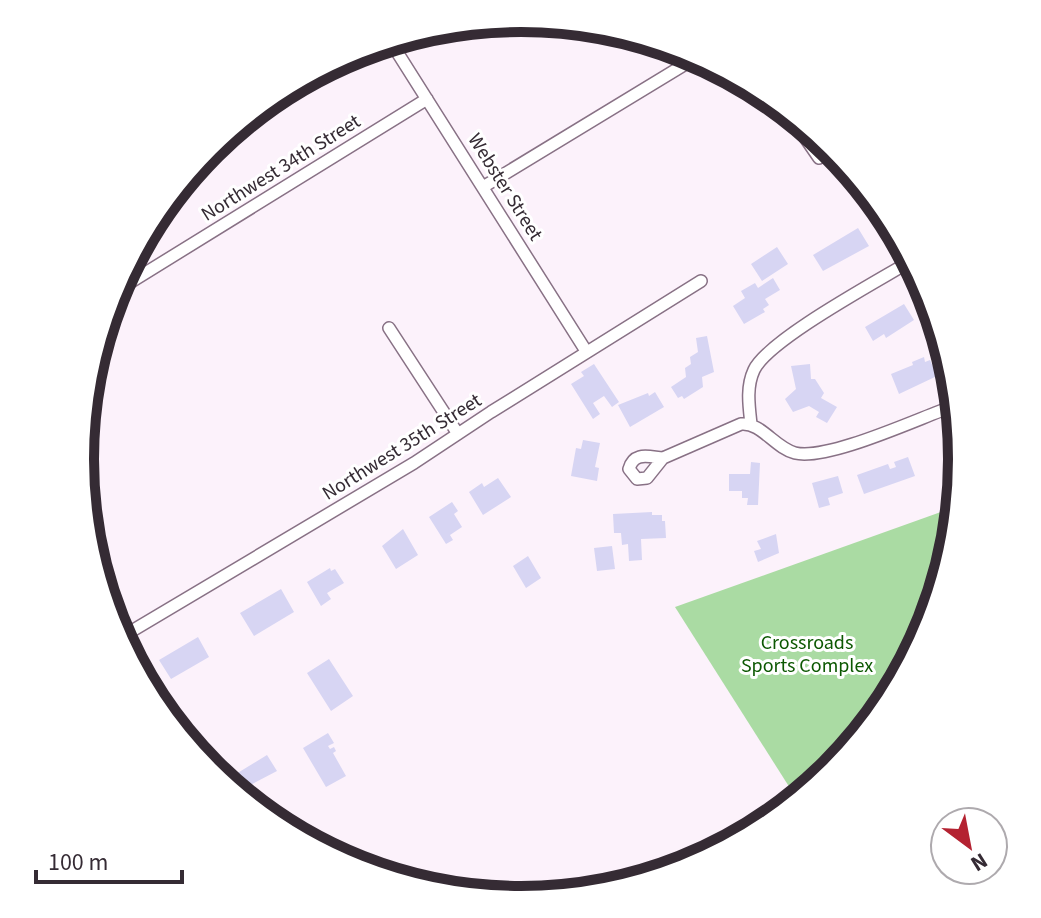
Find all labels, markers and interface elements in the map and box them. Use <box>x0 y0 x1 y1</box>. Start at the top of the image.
street label: Northwest 34th Street <box>196 108 366 228</box>
street label: Webster Street <box>461 128 549 246</box>
street label: Northwest 35th Street <box>317 387 487 507</box>
park label: Crossroads Sports Complex <box>741 629 873 680</box>
north arrow <box>929 806 1009 886</box>
scale bar <box>36 834 182 884</box>
text: 100 m <box>48 845 108 880</box>
text: N <box>964 845 994 880</box>

